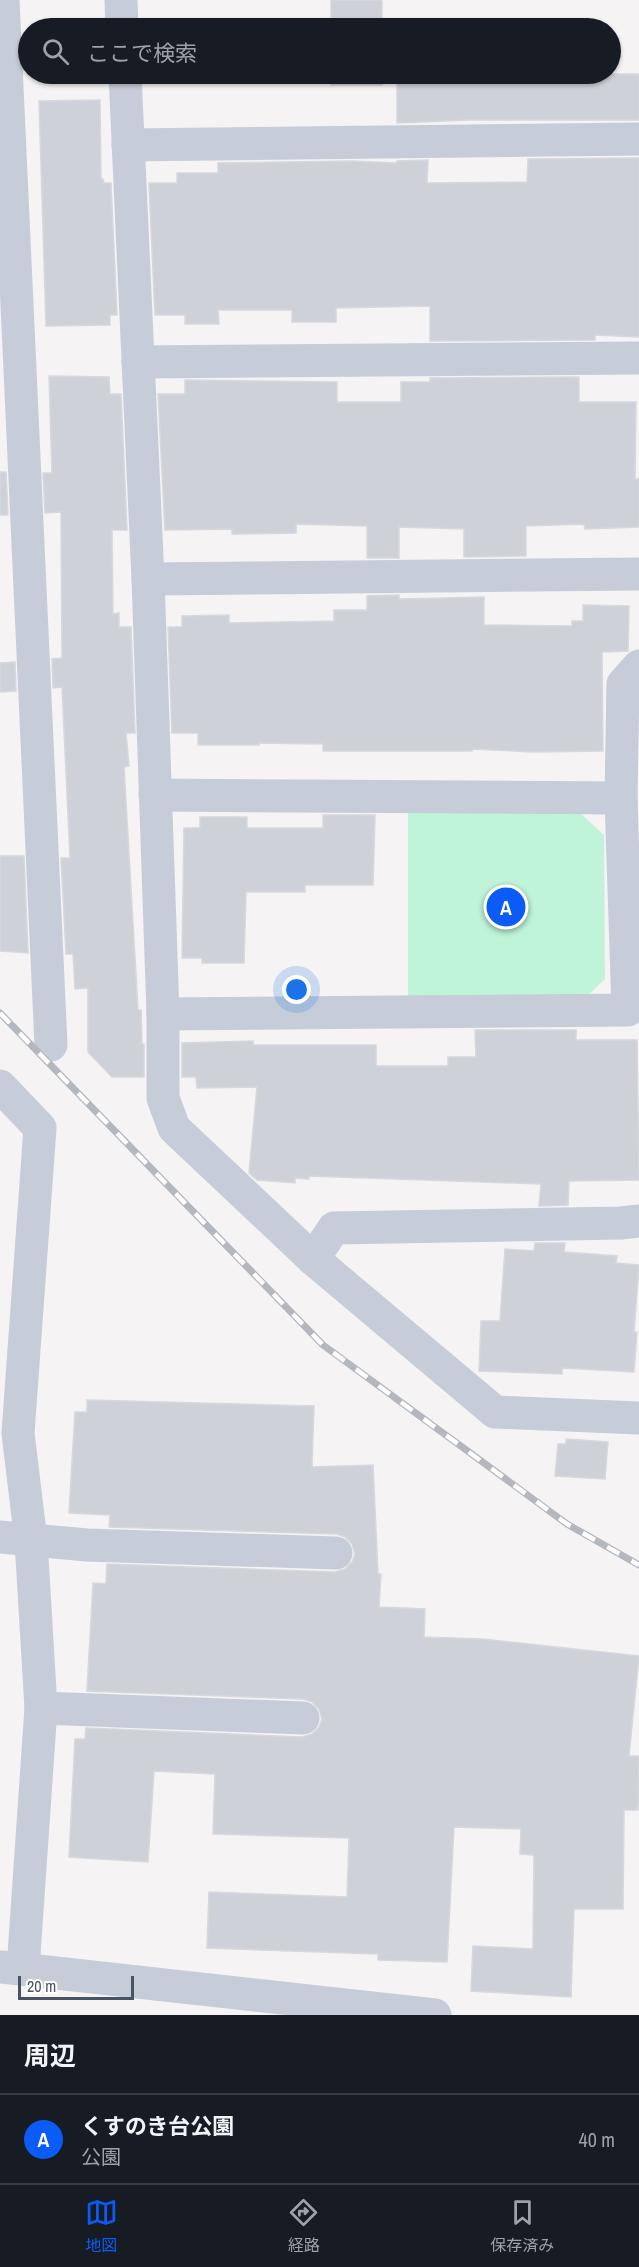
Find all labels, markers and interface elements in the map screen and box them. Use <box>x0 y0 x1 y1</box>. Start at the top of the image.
search box <box>18 18 621 84</box>
icon: search <box>39 35 72 68</box>
text: ここで検索 <box>87 38 197 68</box>
pin: A <box>486 884 526 930</box>
your location <box>282 975 311 1004</box>
scale bar <box>18 1973 134 2000</box>
text: 20 m <box>27 1975 56 1997</box>
text: 周辺 <box>24 2038 76 2073</box>
text: くすのき台公園 <box>81 2111 234 2141</box>
text: A <box>38 2126 49 2153</box>
text: 40 m <box>579 2126 615 2153</box>
text: 公園 <box>81 2143 121 2170</box>
tab: 地図 <box>85 2196 118 2256</box>
tab: 経路 <box>287 2196 320 2256</box>
tab: 保存済み <box>490 2196 554 2256</box>

